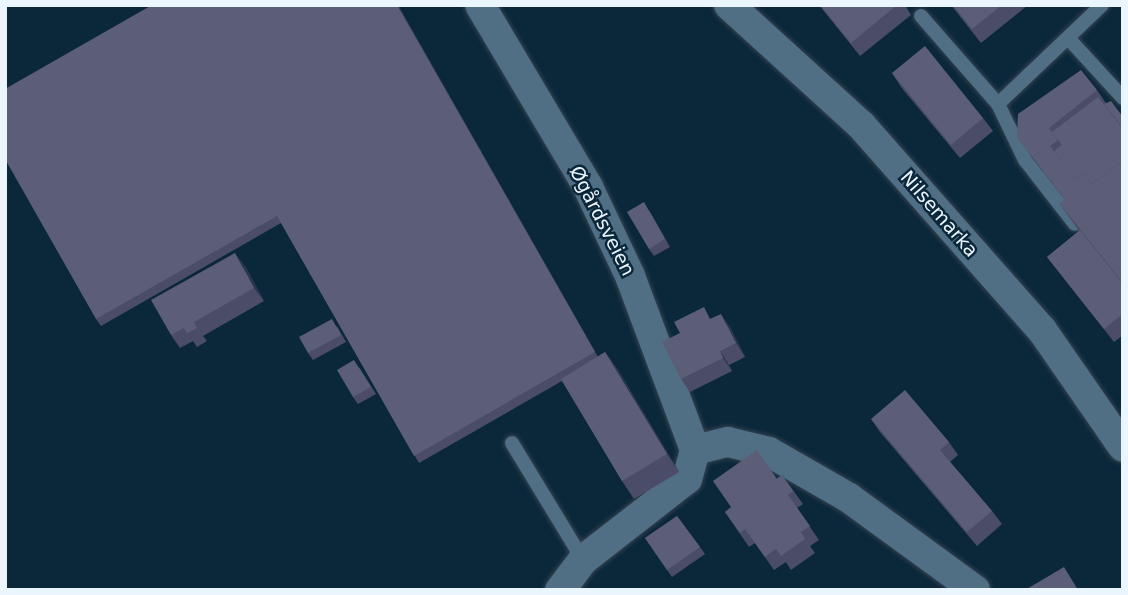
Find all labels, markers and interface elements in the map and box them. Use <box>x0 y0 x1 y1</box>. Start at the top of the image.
street label: Øgårdsveien <box>565 162 639 280</box>
street label: Nilsemarka <box>895 166 983 262</box>

